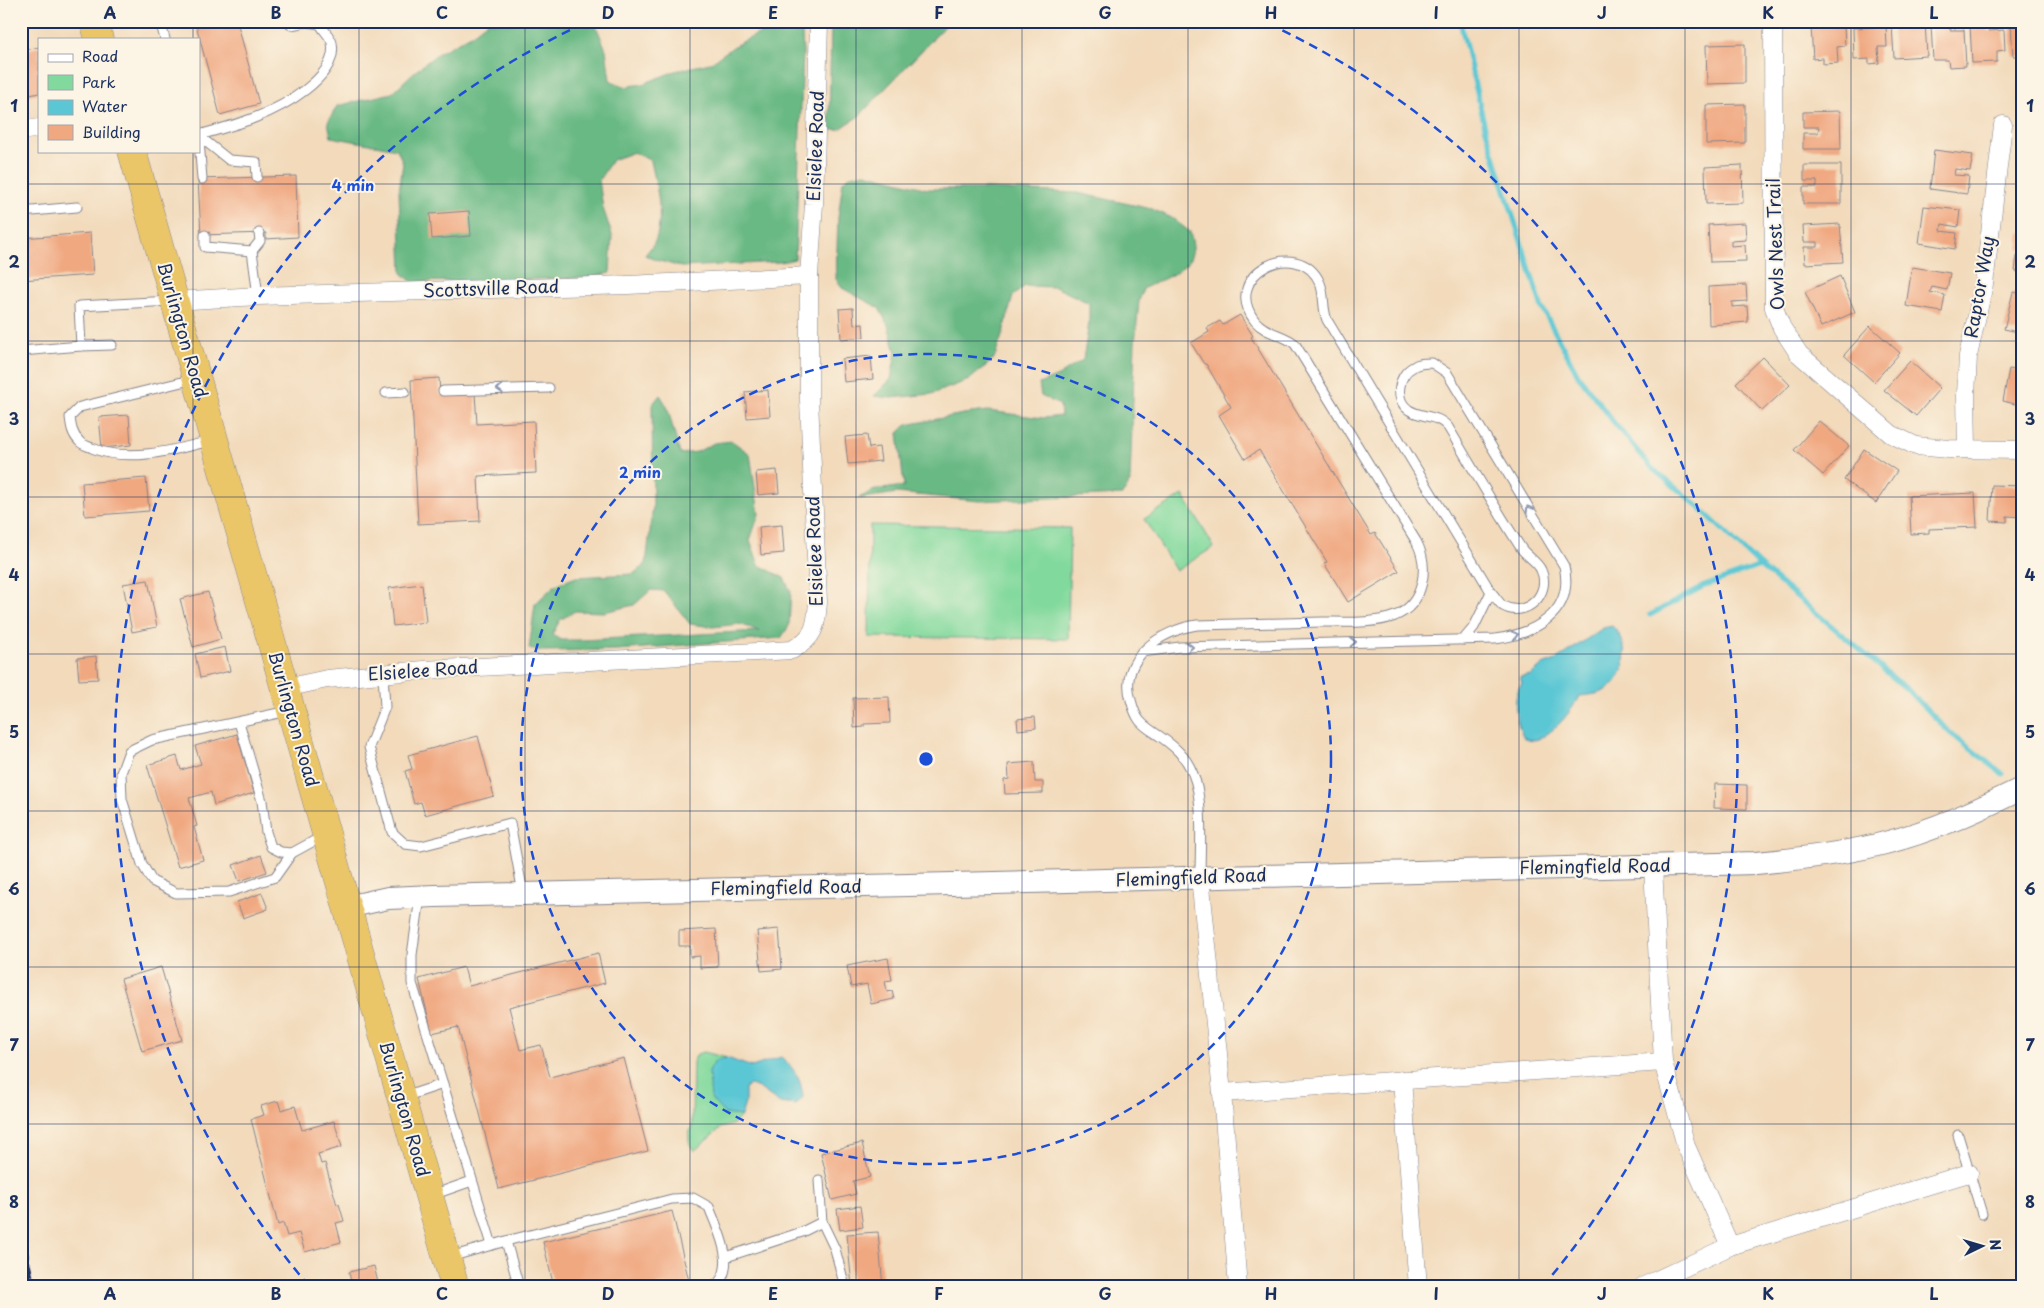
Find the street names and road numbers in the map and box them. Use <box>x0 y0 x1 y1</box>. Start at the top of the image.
street label: Elsielee Road <box>799 90 830 202</box>
street label: Owls Nest Trail <box>1759 177 1790 311</box>
street label: Raptor Way <box>1956 234 2001 340</box>
street label: Burlington Road <box>151 258 216 401</box>
street label: Scottsville Road <box>422 272 560 303</box>
street label: Elsielee Road <box>798 495 829 607</box>
street label: Burlington Road <box>262 647 327 790</box>
street label: Elsielee Road <box>367 652 479 687</box>
street label: Flemingfield Road <box>1519 851 1671 880</box>
street label: Flemingfield Road <box>1115 860 1267 893</box>
street label: Flemingfield Road <box>710 872 862 901</box>
street label: Burlington Road <box>373 1037 438 1180</box>

